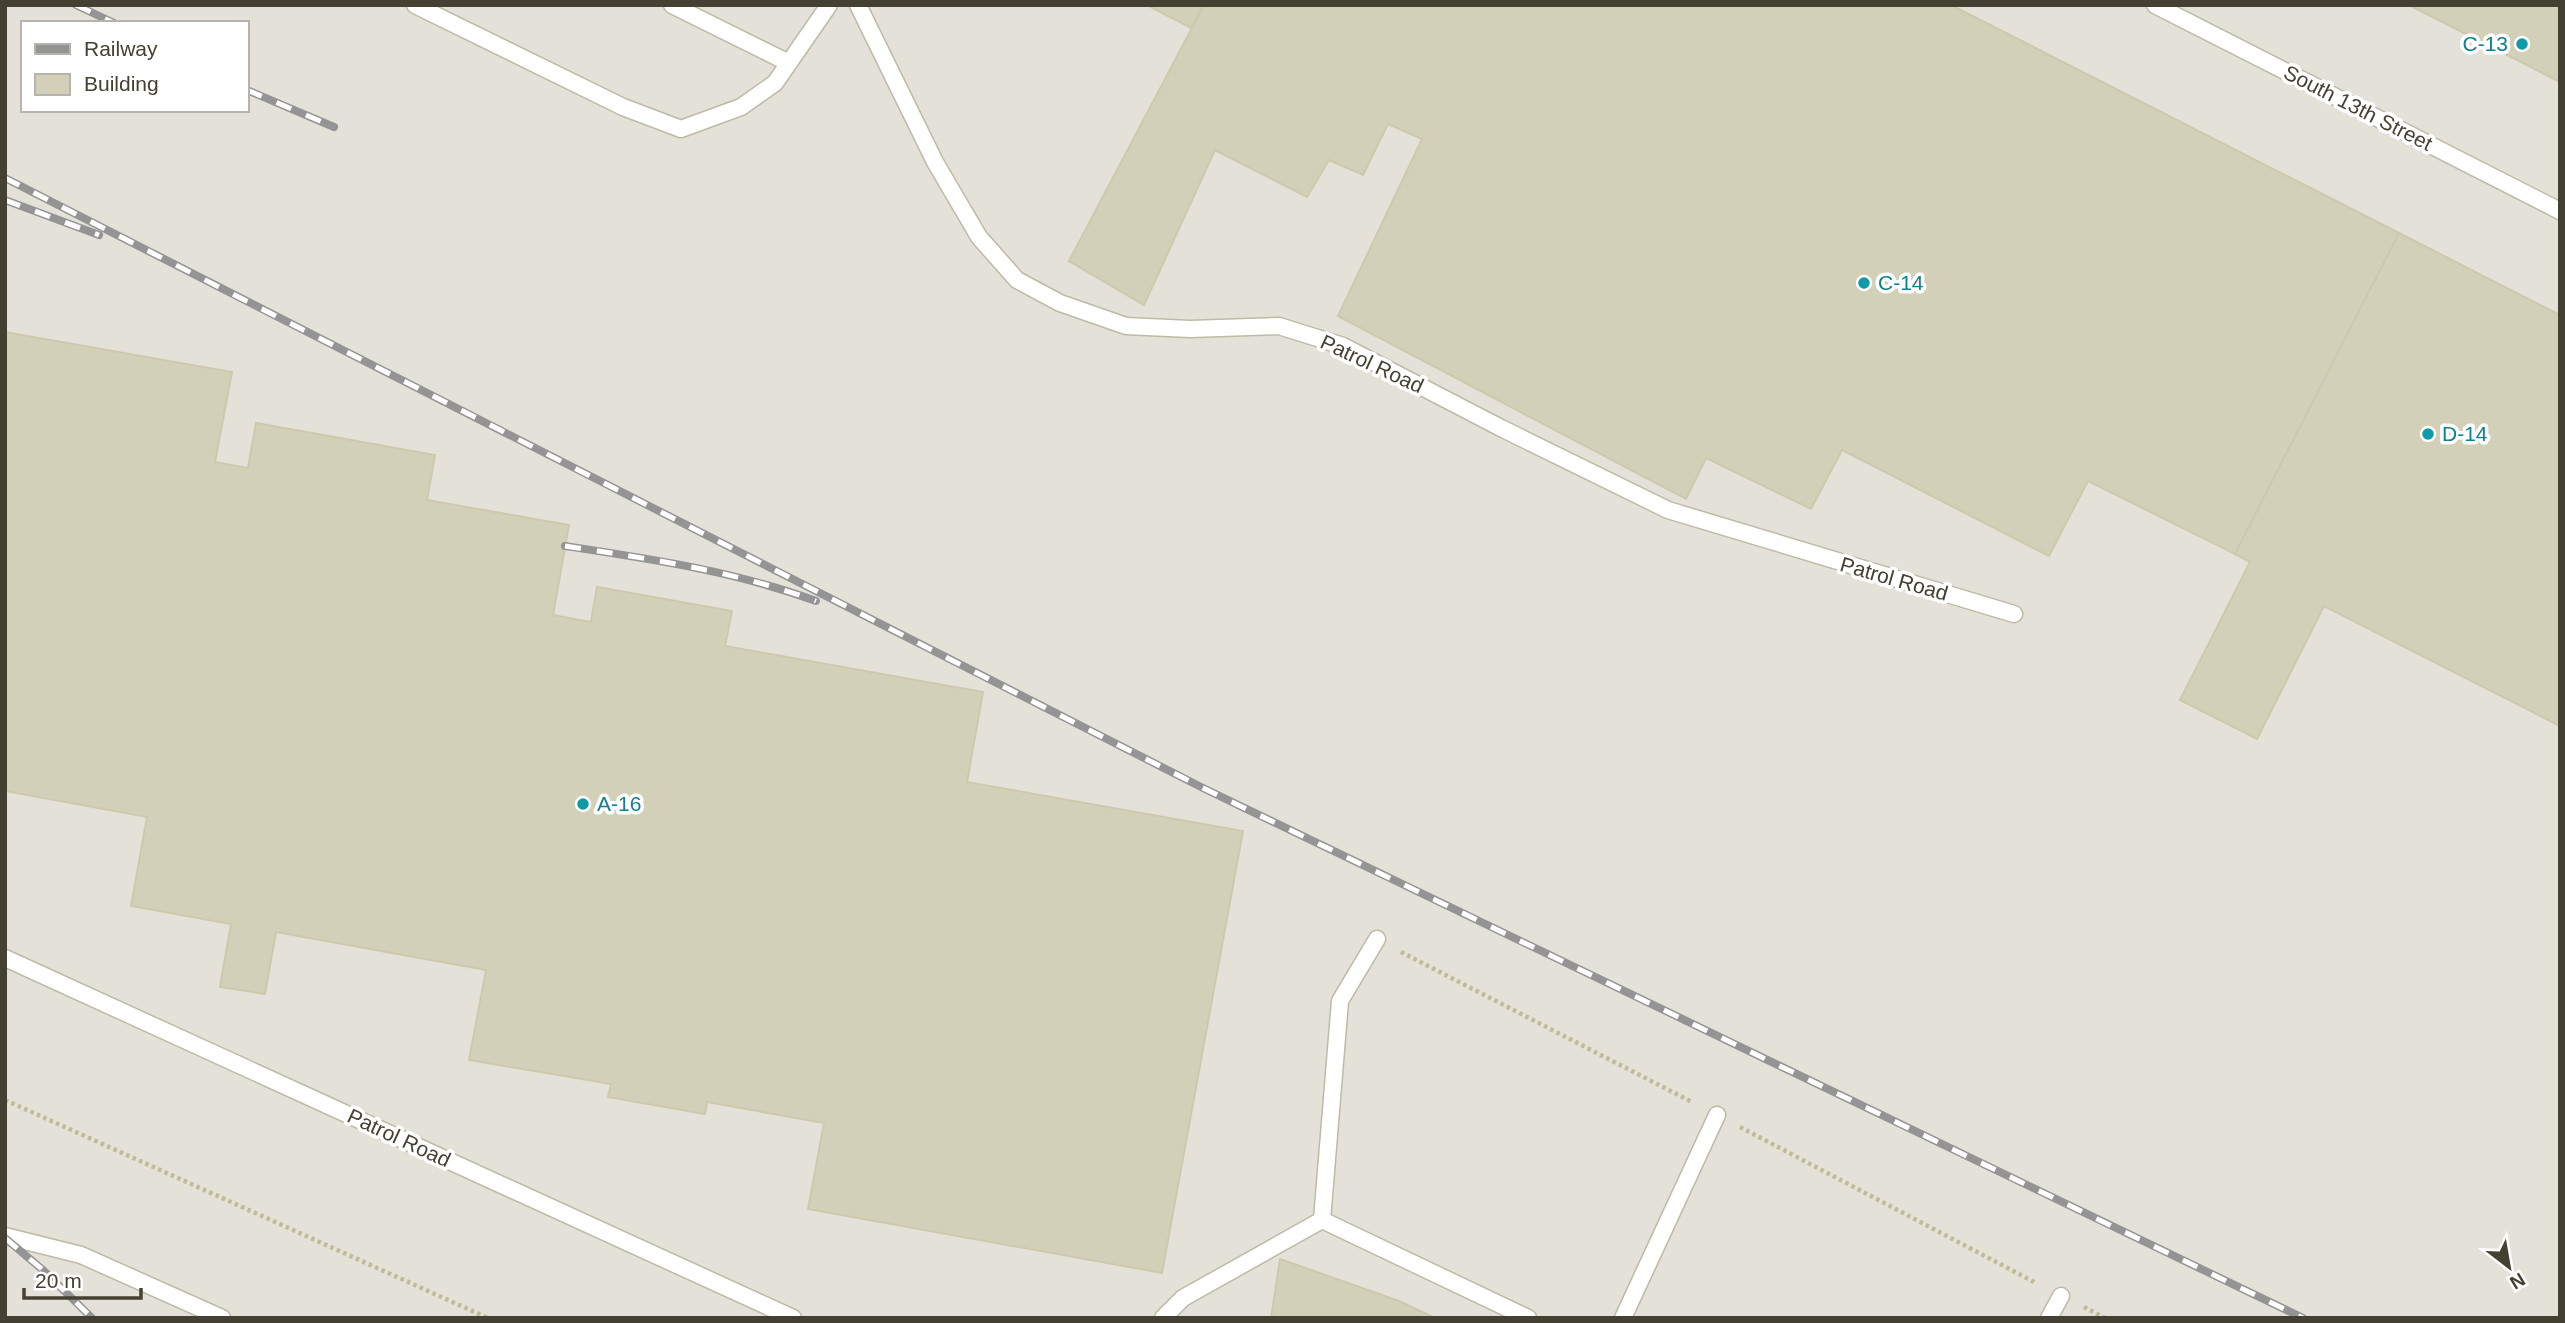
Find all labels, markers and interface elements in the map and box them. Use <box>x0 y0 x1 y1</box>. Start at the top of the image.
legend <box>21 21 248 112</box>
place label: C-13 <box>2462 32 2508 55</box>
marker: C-13 <box>2514 36 2530 52</box>
text: Railway <box>84 37 158 60</box>
street label: South 13th Street <box>2280 60 2436 155</box>
text: Building <box>84 72 159 95</box>
place label: C-14 <box>1878 271 1924 294</box>
marker: C-14 <box>1856 275 1872 291</box>
street label: Patrol Road <box>1317 330 1427 397</box>
place label: D-14 <box>2442 422 2488 445</box>
marker: D-14 <box>2420 426 2436 442</box>
street label: Patrol Road <box>1838 552 1951 605</box>
place label: A-16 <box>597 792 641 815</box>
marker: A-16 <box>575 796 591 812</box>
street label: Patrol Road <box>344 1104 454 1171</box>
north arrow <box>2474 1232 2544 1302</box>
scale bar <box>24 1256 142 1300</box>
text: 20 m <box>35 1269 82 1292</box>
text: N <box>2506 1269 2529 1294</box>

